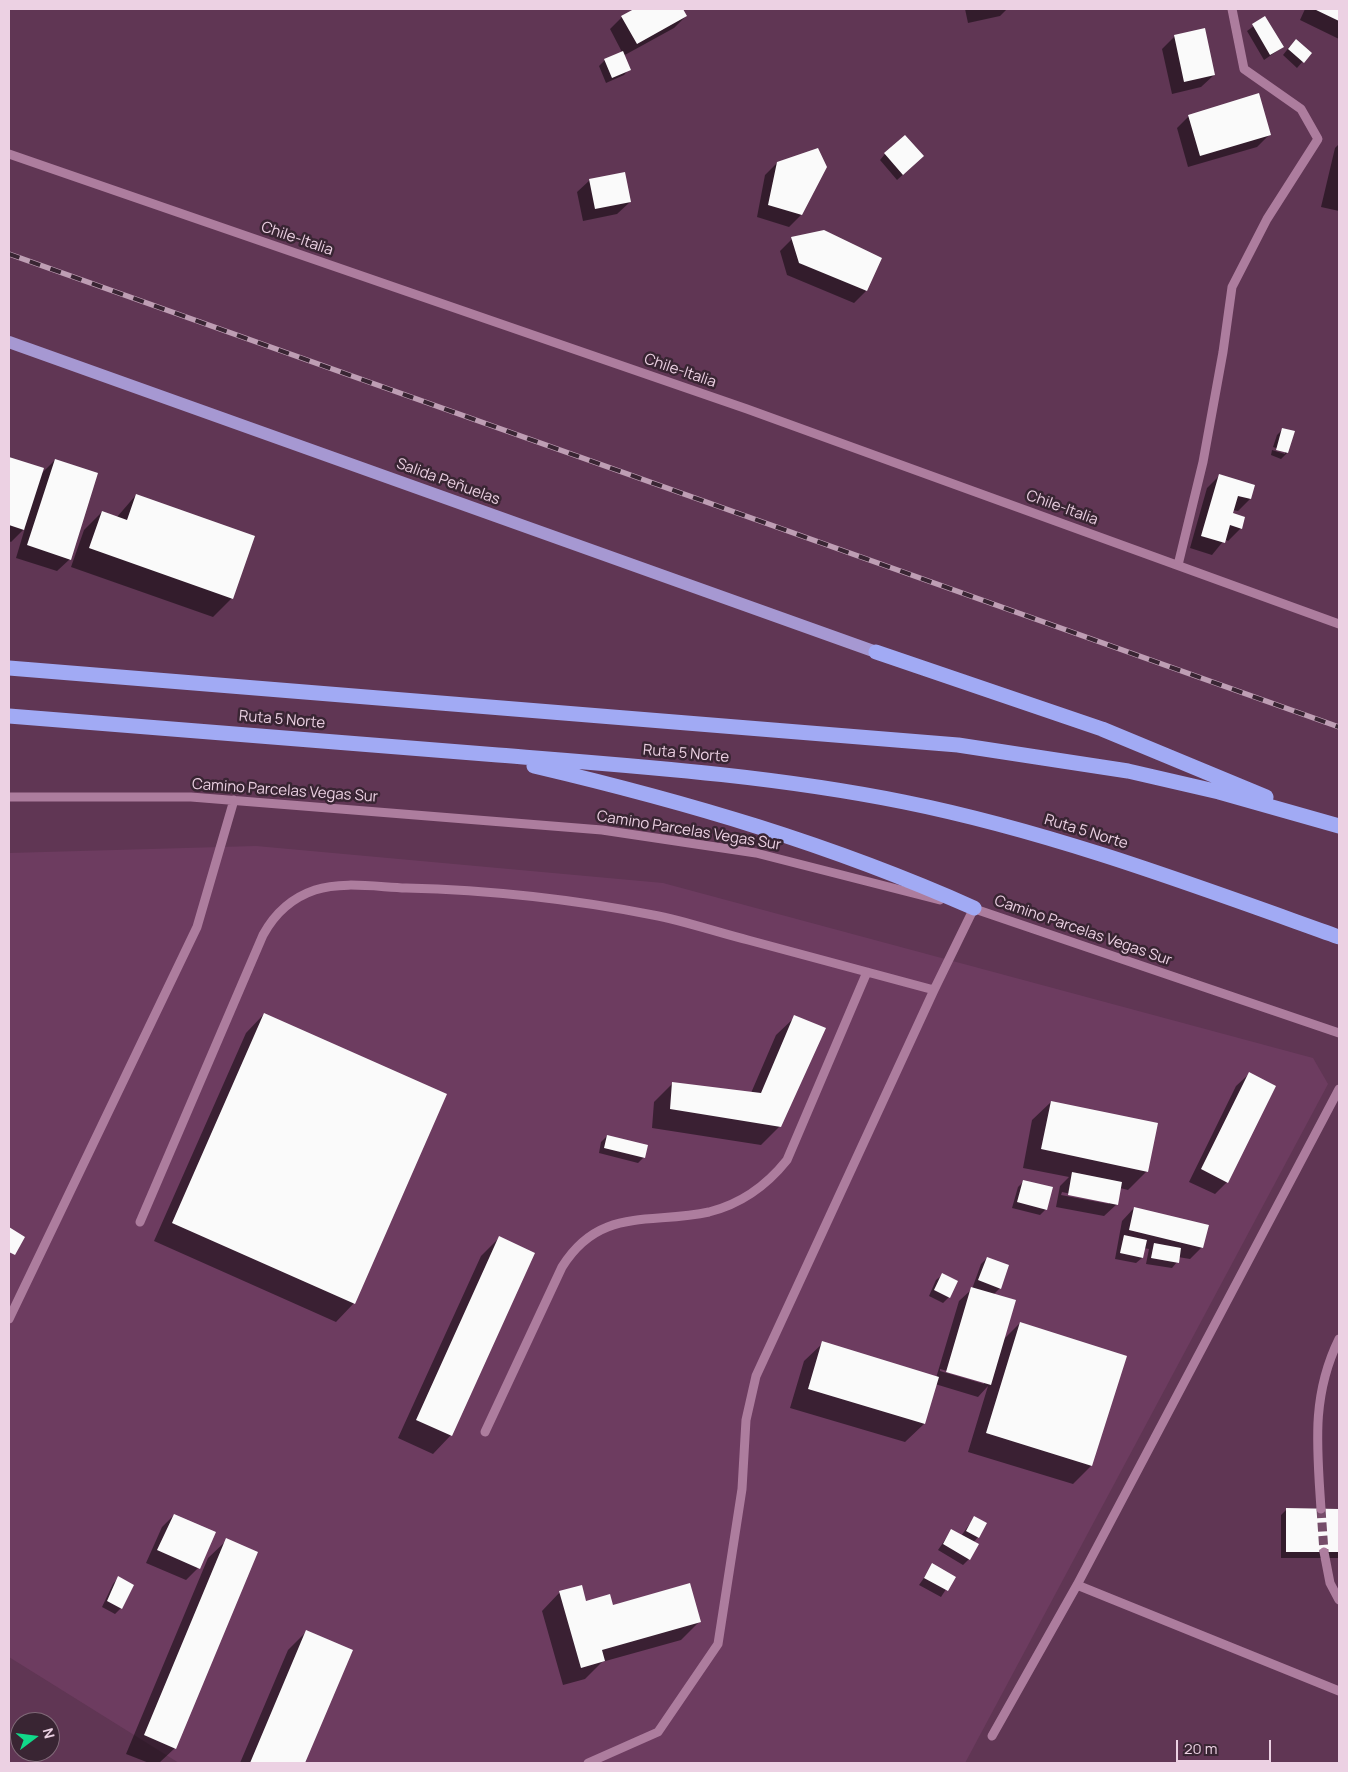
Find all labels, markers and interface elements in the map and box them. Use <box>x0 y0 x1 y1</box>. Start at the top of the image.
street label: Chile-Italia <box>259 218 335 260</box>
street label: Chile-Italia <box>642 350 718 392</box>
street label: Salida Peñuelas <box>394 455 502 509</box>
street label: Chile-Italia <box>1024 487 1100 529</box>
street label: Ruta 5 Norte <box>238 707 326 733</box>
street label: Ruta 5 Norte <box>642 741 730 767</box>
street label: Camino Parcelas Vegas Sur <box>191 776 379 806</box>
street label: Camino Parcelas Vegas Sur <box>596 808 782 854</box>
street label: Ruta 5 Norte <box>1042 811 1130 853</box>
street label: Camino Parcelas Vegas Sur <box>992 892 1174 970</box>
north arrow <box>10 1712 60 1762</box>
text: N <box>39 1726 59 1741</box>
scale bar <box>1178 1730 1273 1762</box>
text: 20 m <box>1184 1738 1217 1759</box>

